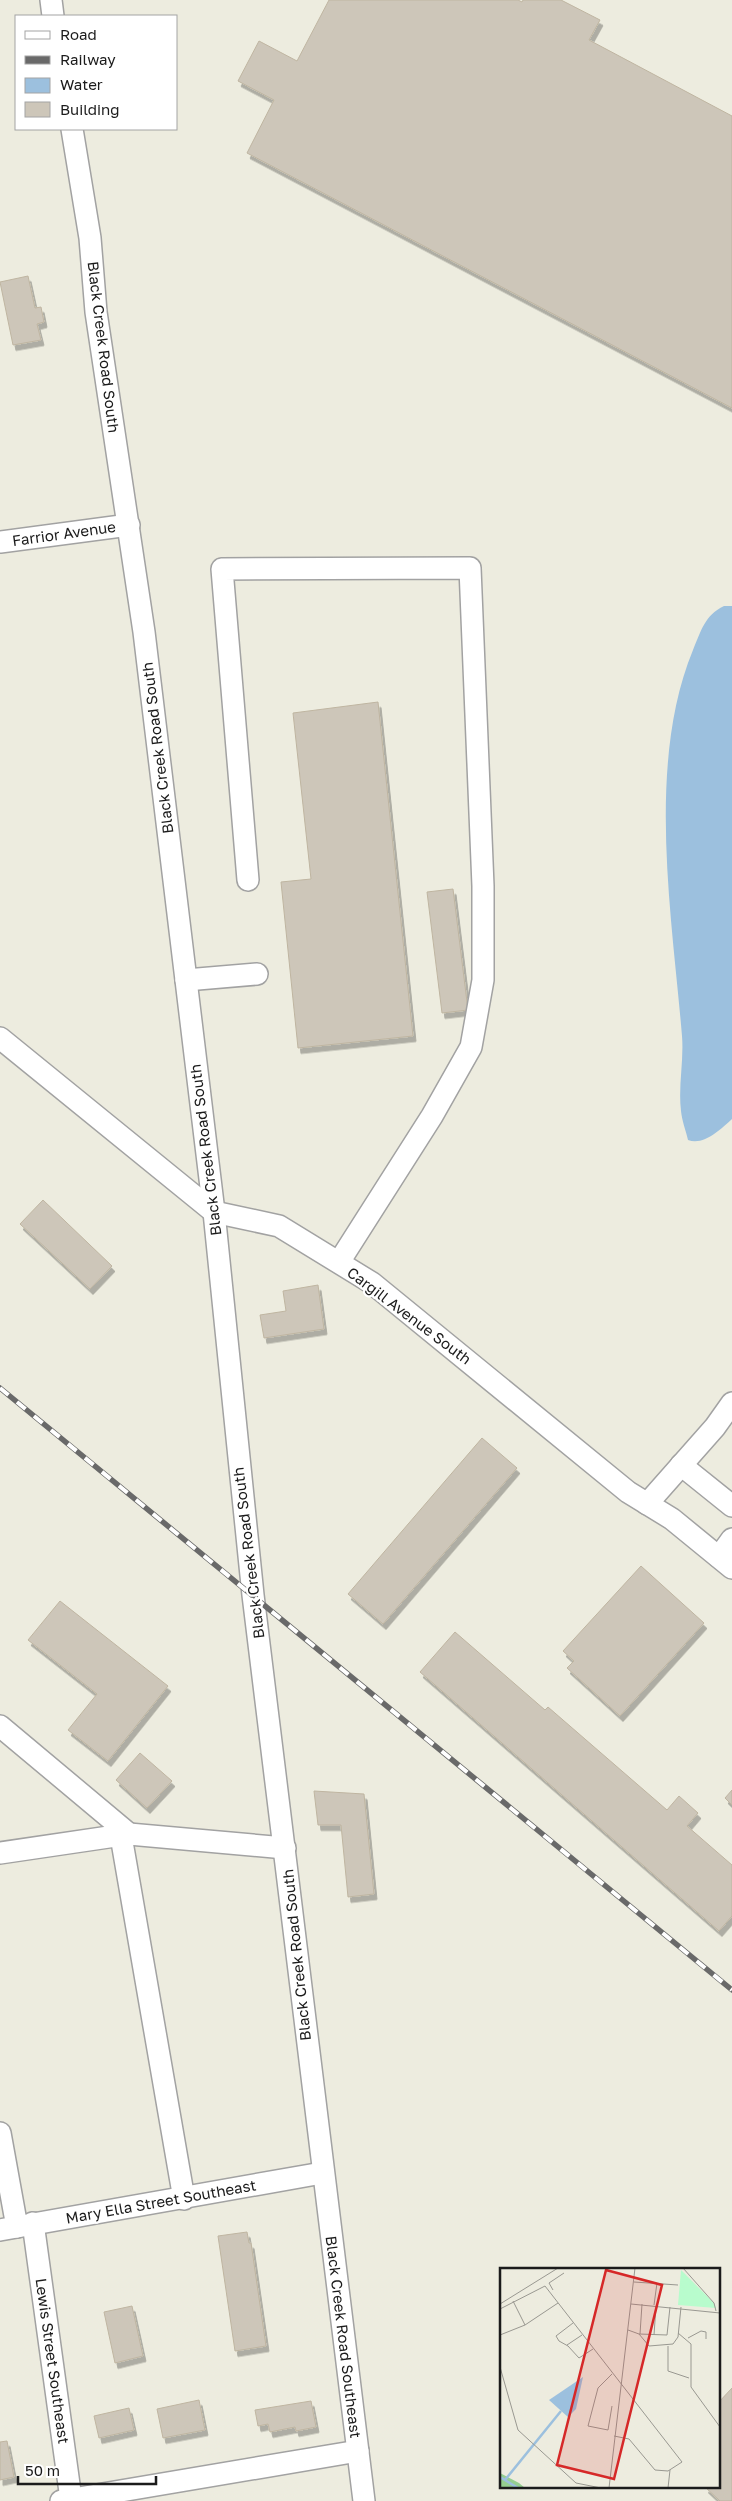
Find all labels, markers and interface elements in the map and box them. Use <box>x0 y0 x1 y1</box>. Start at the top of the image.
legend <box>15 15 178 130</box>
text: Road <box>60 25 97 43</box>
text: Railway <box>60 50 116 68</box>
text: Water <box>60 75 103 93</box>
text: Building <box>60 100 120 118</box>
street label: Black Creek Road South <box>85 260 123 434</box>
street label: Farrior Avenue <box>11 517 117 549</box>
street label: Black Creek Road South <box>138 661 176 835</box>
street label: Black Creek Road South <box>186 1063 224 1237</box>
street label: Cargill Avenue South <box>344 1263 475 1368</box>
street label: Black Creek Road South <box>229 1466 267 1640</box>
street label: Black Creek Road South <box>278 1868 314 2042</box>
street label: Mary Ella Street Southeast <box>64 2175 257 2227</box>
street label: Black Creek Road Southeast <box>323 2235 365 2439</box>
inset map <box>500 2268 720 2488</box>
street label: Lewis Street Southeast <box>32 2277 74 2445</box>
scale bar <box>18 2454 155 2486</box>
text: 50 m <box>25 2461 60 2479</box>

